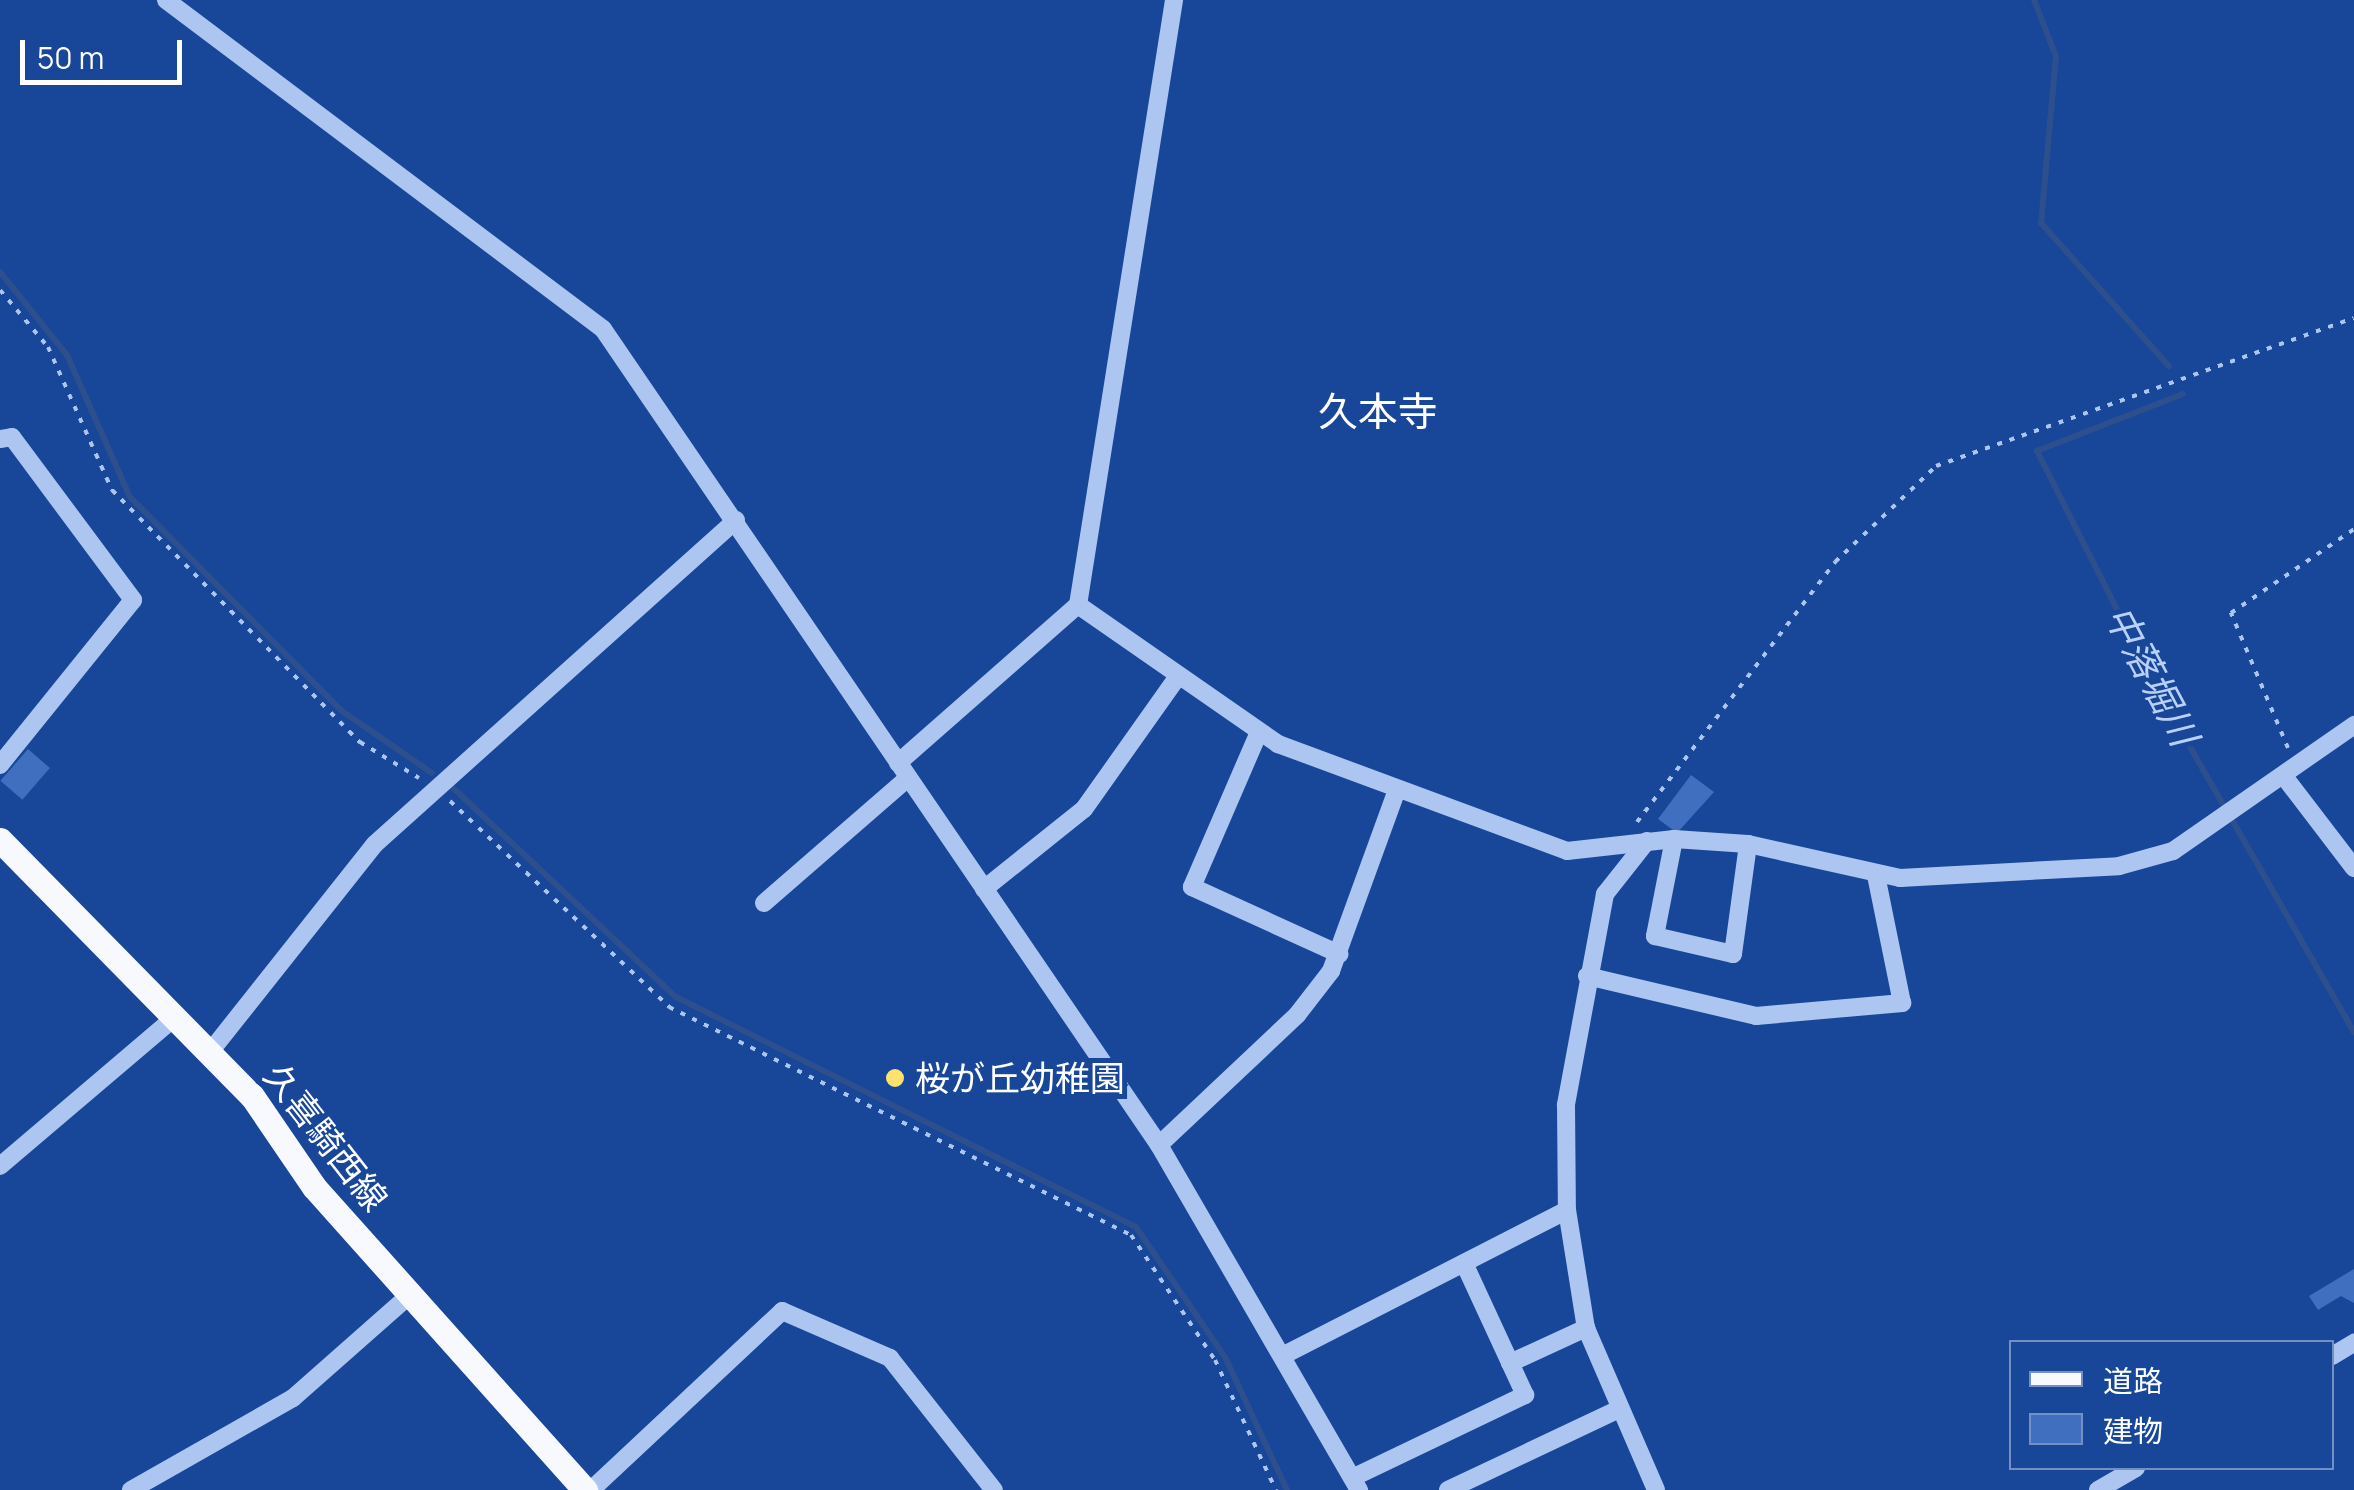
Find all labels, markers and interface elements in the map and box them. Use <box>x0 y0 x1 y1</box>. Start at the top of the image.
scale bar <box>25 20 188 82</box>
text: 50 m <box>37 37 104 78</box>
district label: 久本寺 <box>1318 387 1438 435</box>
water label: 中落堀川 <box>2096 597 2208 753</box>
street label: 久喜騎西線 <box>256 1055 396 1219</box>
place label: 桜が丘幼稚園 <box>915 1057 1125 1099</box>
marker: 桜が丘幼稚園 <box>884 1067 906 1089</box>
legend <box>2009 1340 2334 1470</box>
text: 道路 <box>2103 1360 2163 1401</box>
text: 建物 <box>2103 1410 2163 1451</box>

